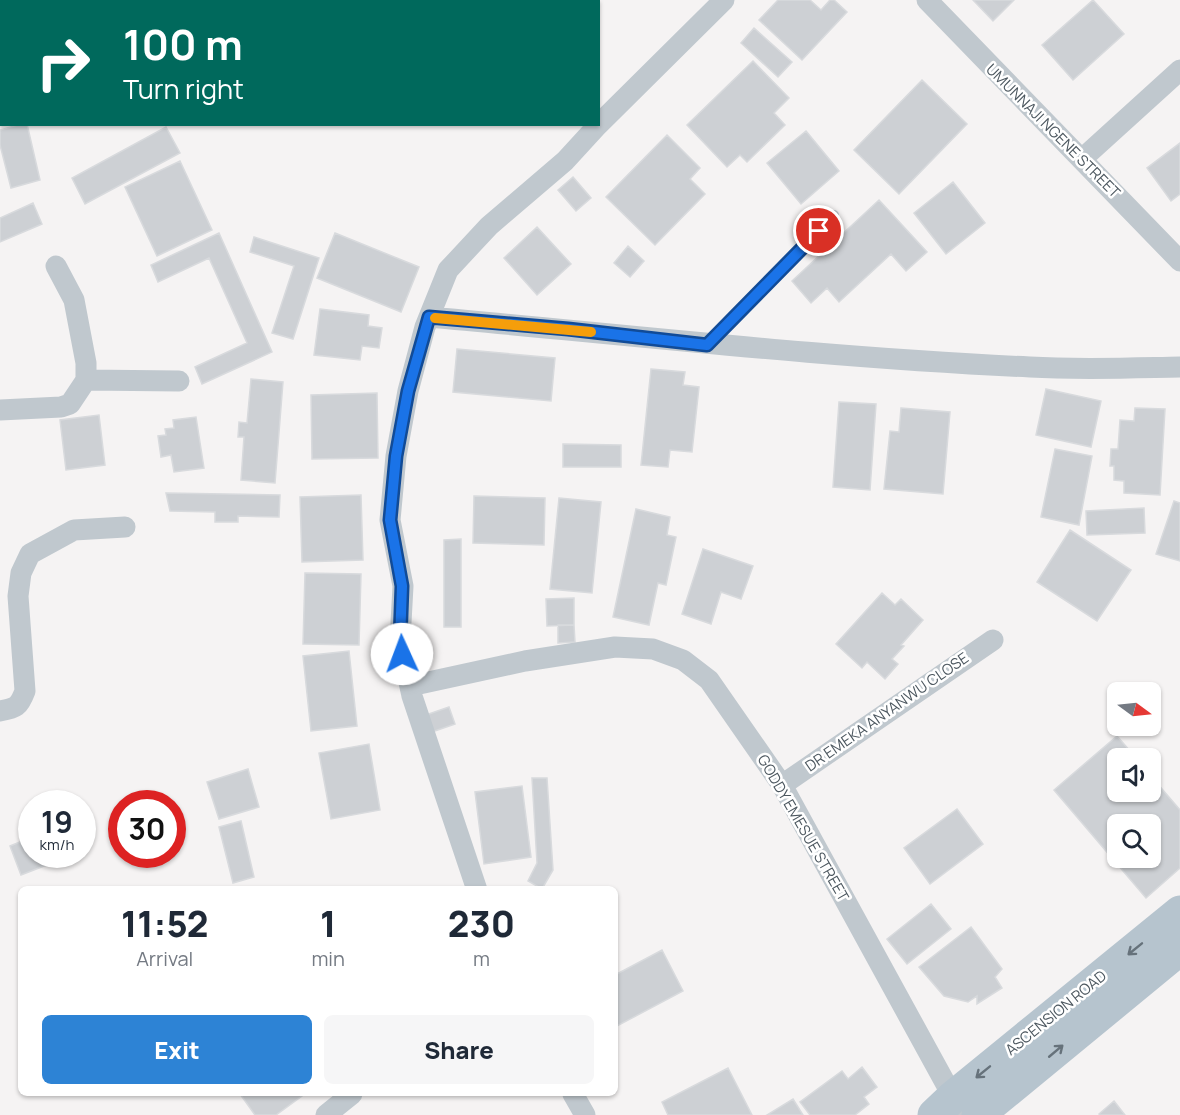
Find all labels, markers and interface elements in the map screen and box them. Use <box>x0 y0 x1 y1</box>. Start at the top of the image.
text: 100 m <box>123 15 243 73</box>
icon: right <box>24 24 102 102</box>
street label: UMUNNAJI NGENE STREET <box>982 59 1125 202</box>
text: Turn right <box>123 70 244 107</box>
pin <box>793 205 844 256</box>
icon: arrive <box>802 214 835 247</box>
position arrow <box>370 622 434 686</box>
street label: DR EMEKA ANYANWU CLOSE <box>801 647 973 776</box>
north arrow <box>1107 682 1161 736</box>
map controls <box>1107 682 1161 868</box>
button: sound <box>1107 748 1161 802</box>
street label: GODDY EMESUE STREET <box>753 751 854 905</box>
speed limit sign: 30 <box>108 790 186 868</box>
text: 19 <box>41 801 73 842</box>
button: search <box>1107 814 1161 868</box>
text: km/h <box>40 834 74 855</box>
text: 11:52 <box>121 899 208 948</box>
text: 1 <box>320 899 336 948</box>
text: 230 <box>448 899 515 948</box>
one-way arrow <box>1128 942 1143 956</box>
text: Arrival <box>136 945 193 972</box>
text: min <box>311 945 345 972</box>
text: m <box>473 945 490 972</box>
street label: ASCENSION ROAD <box>1001 965 1111 1060</box>
button: Exit <box>42 1015 312 1084</box>
button: Share <box>324 1015 594 1084</box>
one-way arrow <box>1048 1044 1063 1058</box>
one-way arrow <box>976 1066 992 1079</box>

